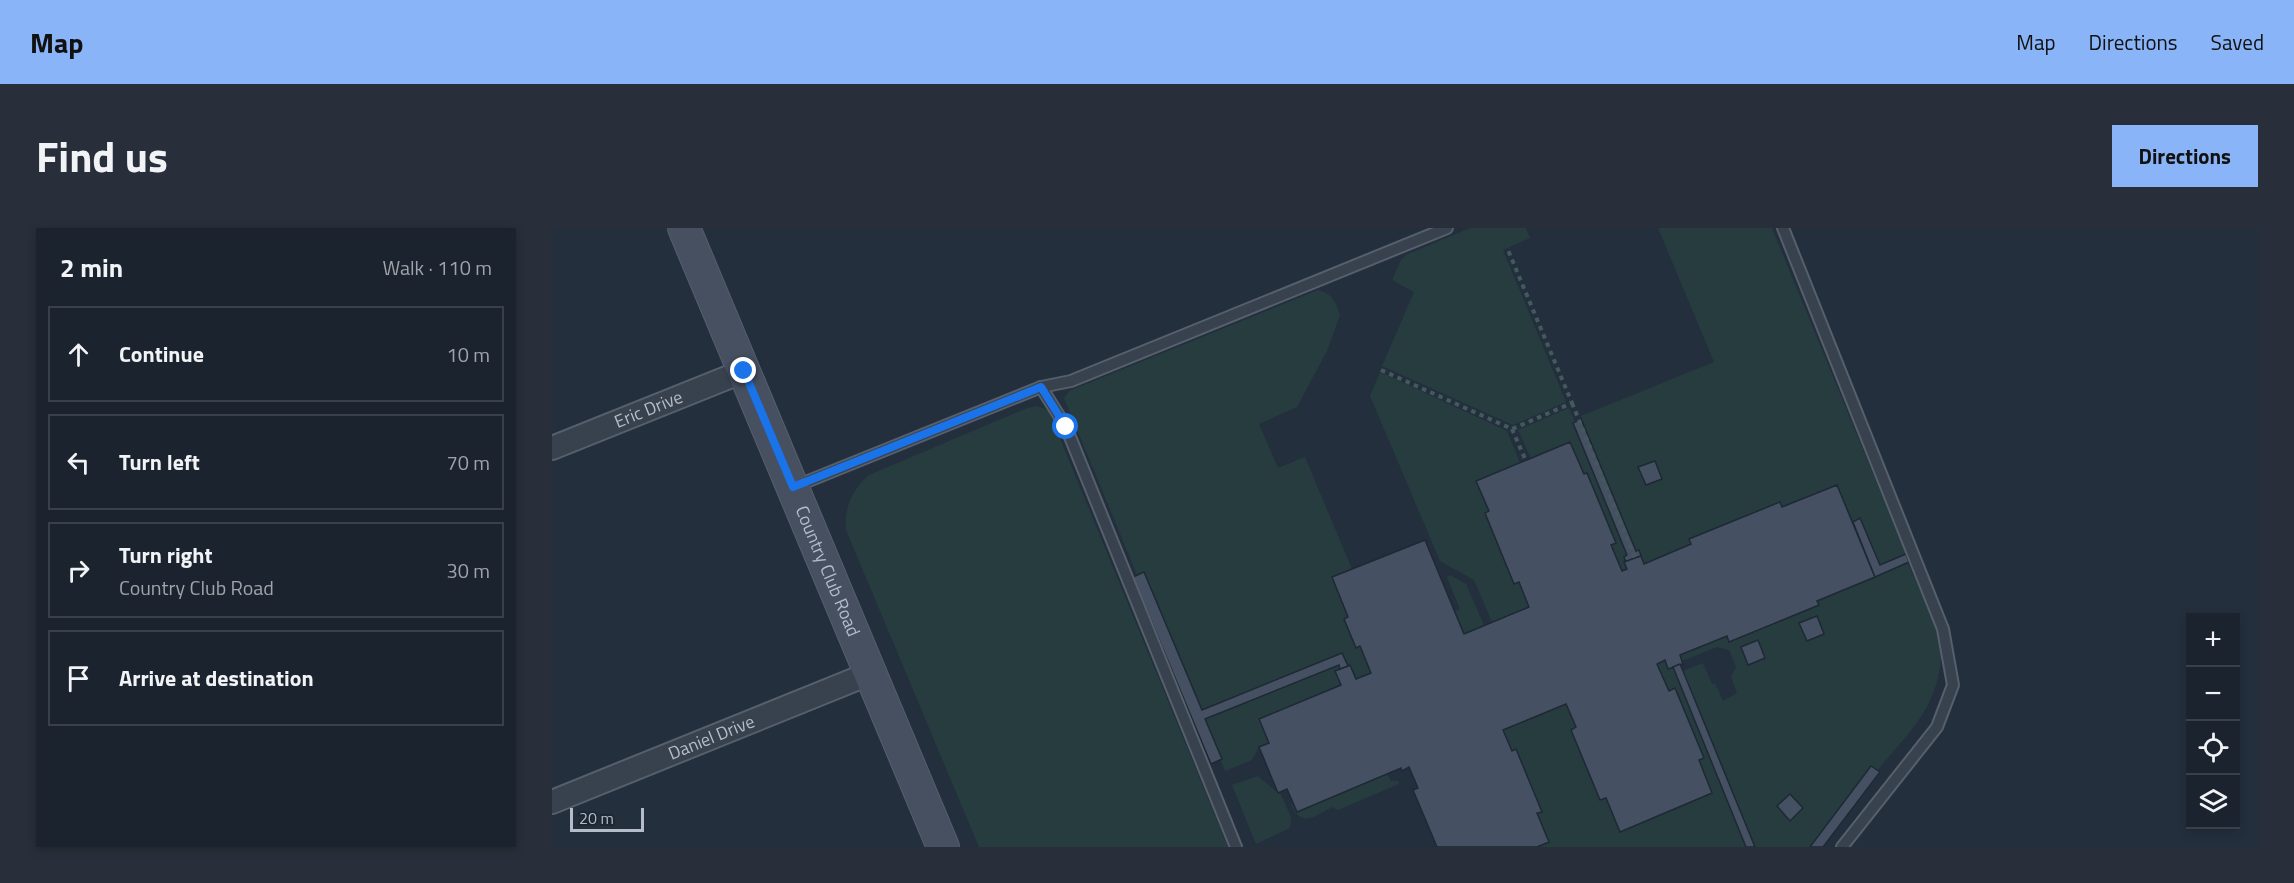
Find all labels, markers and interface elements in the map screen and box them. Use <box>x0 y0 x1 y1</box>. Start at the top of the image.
text: Map <box>30 21 84 64</box>
text: Map <box>2016 26 2056 58</box>
text: Directions <box>2089 26 2178 58</box>
text: Saved <box>2211 26 2264 58</box>
text: Find us <box>36 124 168 188</box>
button: Directions <box>2112 125 2258 187</box>
text: 2 min <box>60 248 123 287</box>
text: Walk · 110 m <box>383 252 492 283</box>
text: Continue <box>119 337 204 371</box>
icon: ahead <box>62 338 95 371</box>
text: 10 m <box>446 339 490 370</box>
route end <box>730 357 756 383</box>
street label: Eric Drive <box>610 383 686 435</box>
route start <box>1052 413 1078 439</box>
text: Turn left <box>119 445 200 479</box>
icon: left <box>62 446 95 479</box>
text: 70 m <box>446 447 490 478</box>
street label: Country Club Road <box>789 501 867 641</box>
text: Turn right <box>119 538 213 572</box>
icon: right <box>62 554 95 587</box>
text: 30 m <box>446 555 490 586</box>
text: Country Club Road <box>119 572 274 603</box>
map controls <box>2186 613 2240 829</box>
button: + <box>2186 613 2240 667</box>
text: Arrive at destination <box>119 661 314 695</box>
icon: arrive <box>62 662 95 695</box>
button: − <box>2186 667 2240 721</box>
street label: Daniel Drive <box>664 707 758 767</box>
button: locate <box>2186 721 2240 775</box>
button: layers <box>2186 775 2240 829</box>
scale bar <box>570 805 644 832</box>
text: 20 m <box>579 806 614 830</box>

